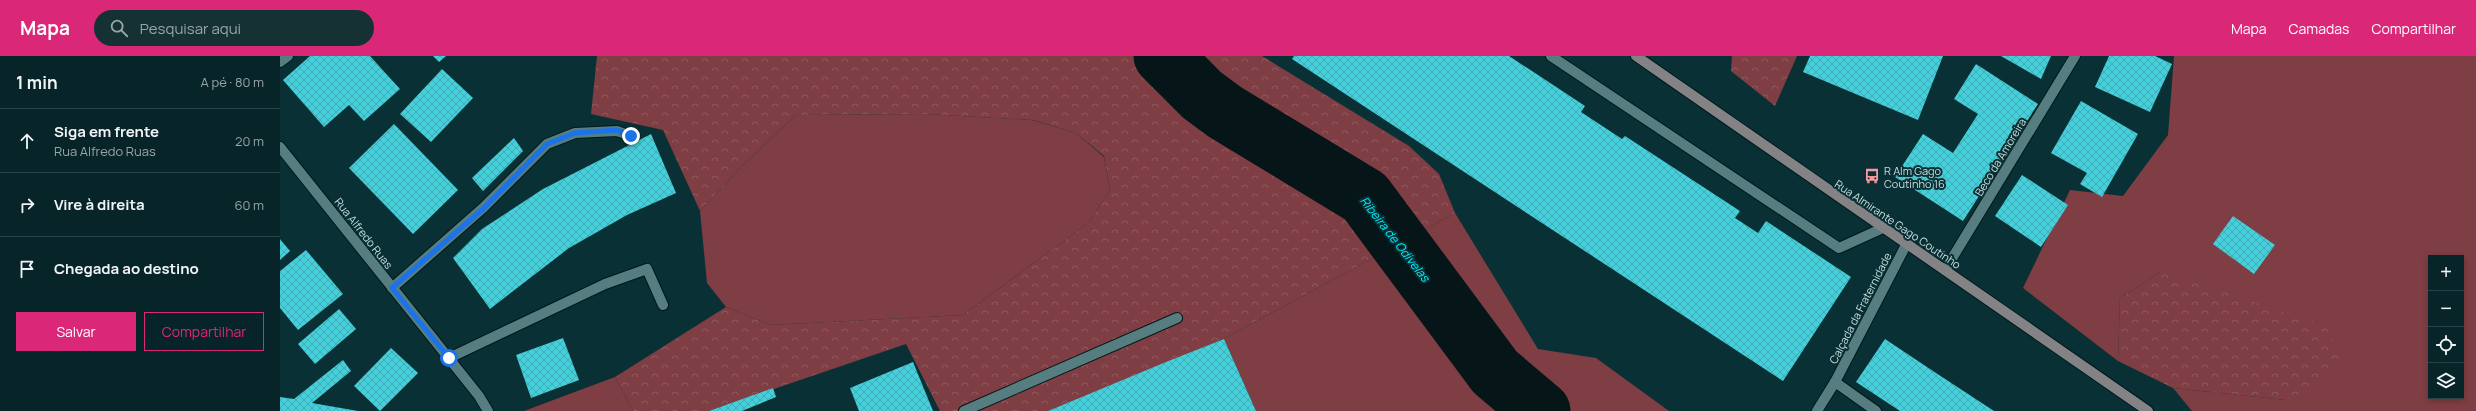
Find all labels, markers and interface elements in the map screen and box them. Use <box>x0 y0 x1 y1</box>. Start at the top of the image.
search box <box>94 10 374 46</box>
text: Mapa <box>20 15 70 41</box>
icon: search <box>108 17 130 39</box>
text: Pesquisar aqui <box>140 18 241 39</box>
text: Mapa <box>2231 19 2267 38</box>
text: Camadas <box>2289 19 2349 38</box>
text: Compartilhar <box>2371 19 2456 38</box>
text: 1 min <box>16 71 58 94</box>
text: A pé · 80 m <box>201 73 264 91</box>
street label: Beco da Amoreira <box>1971 115 2029 199</box>
text: Siga em frente <box>54 121 159 142</box>
route end <box>622 127 640 145</box>
icon: ahead <box>16 130 38 152</box>
text: 20 m <box>235 132 264 150</box>
text: Rua Alfredo Ruas <box>54 142 156 160</box>
place label: R Alm Gago Coutinho 16 <box>1884 163 1945 191</box>
bus stop icon: R Alm Gago Coutinho 16 <box>1863 167 1881 185</box>
street label: Rua Almirante Gago Coutinho <box>1832 176 1964 272</box>
water label: Ribeira de Odivelas <box>1356 193 1435 287</box>
icon: right <box>16 194 38 216</box>
text: Vire à direita <box>54 194 145 215</box>
street label: Rua Alfredo Ruas <box>332 194 397 272</box>
text: 60 m <box>234 196 264 214</box>
street label: Calçada da Fraternidade <box>1825 249 1895 366</box>
map controls <box>2428 255 2464 399</box>
button: + <box>2428 255 2464 291</box>
icon: arrive <box>16 258 38 280</box>
text: Chegada ao destino <box>54 258 199 279</box>
button: − <box>2428 291 2464 327</box>
button: Salvar <box>16 312 136 351</box>
button: Compartilhar <box>144 312 264 351</box>
button: locate <box>2428 327 2464 363</box>
route start <box>440 349 458 367</box>
button: layers <box>2428 363 2464 399</box>

